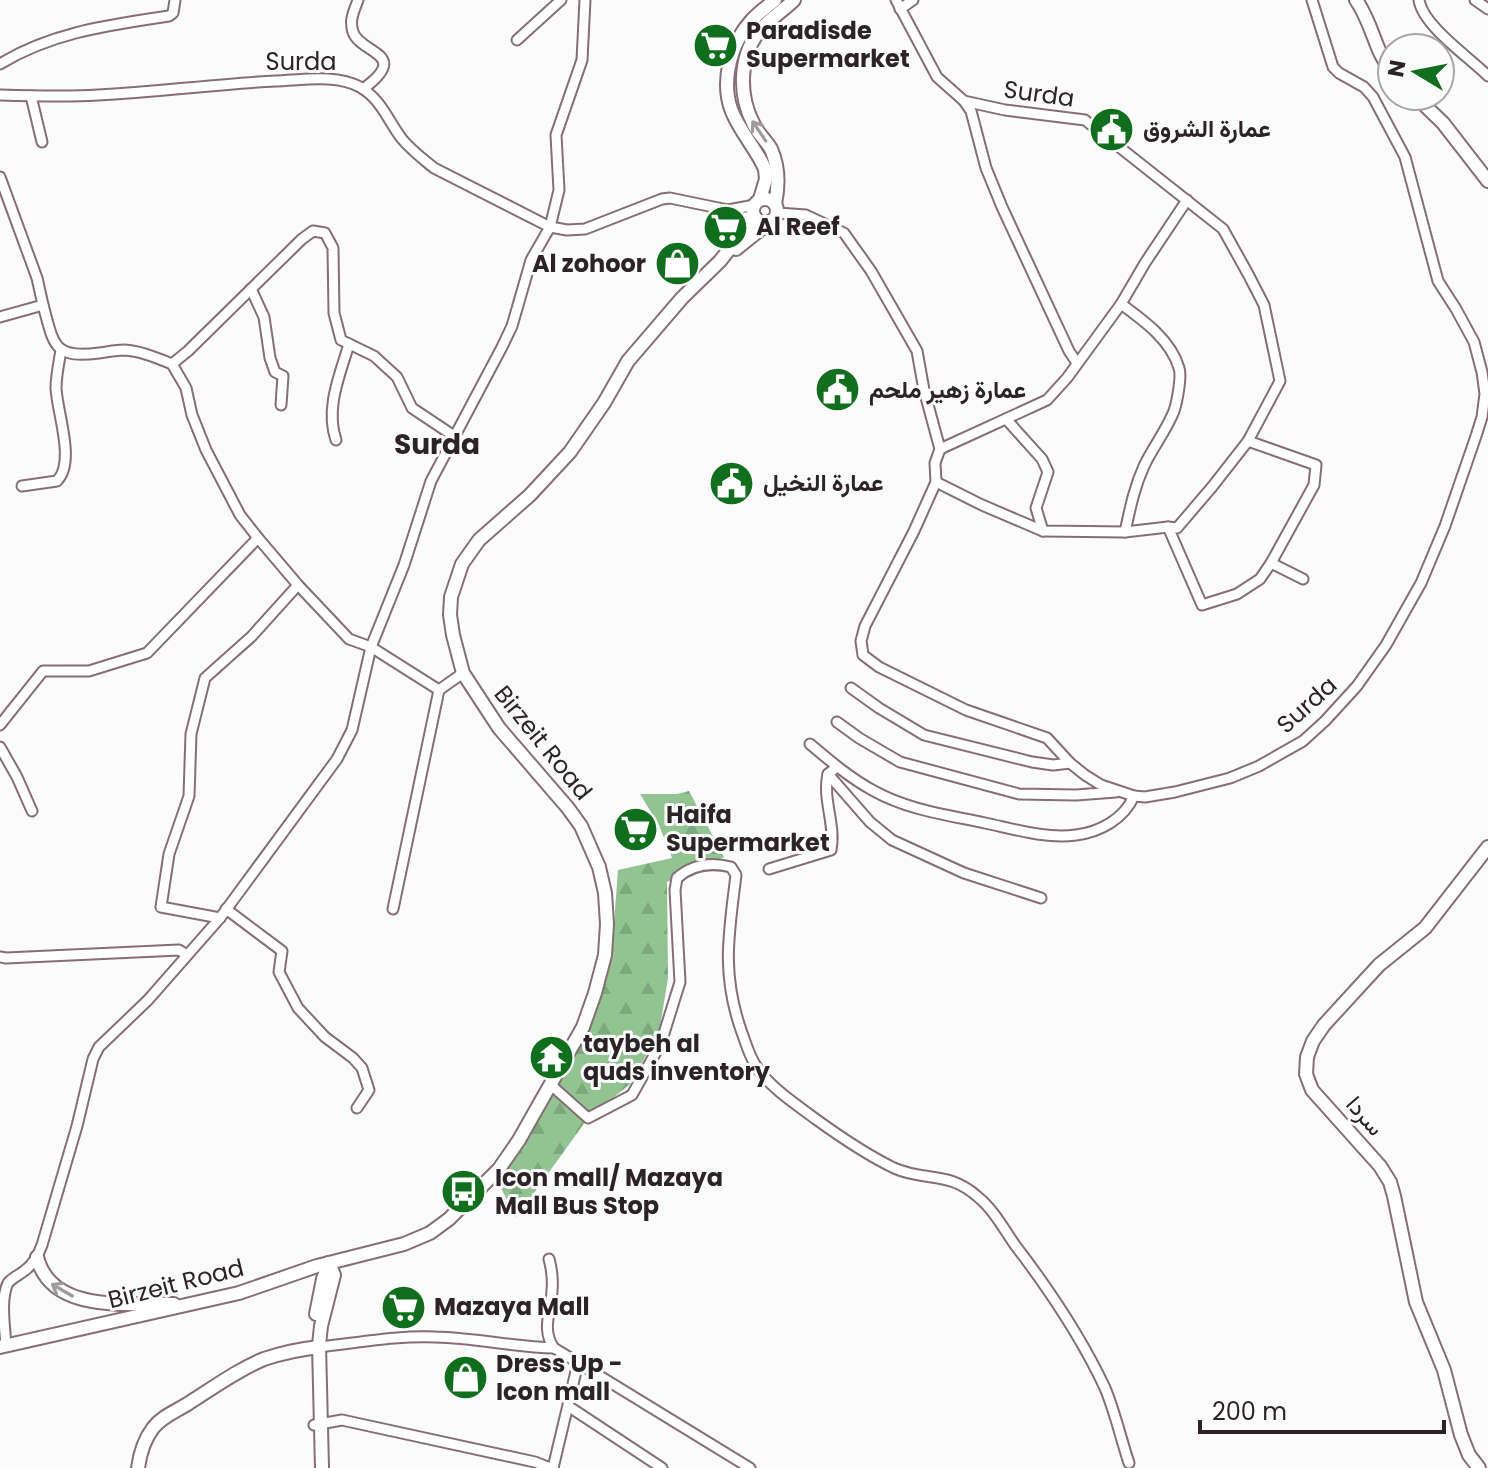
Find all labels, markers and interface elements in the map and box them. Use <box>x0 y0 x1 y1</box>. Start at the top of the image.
place label: Paradisde Supermarket <box>746 14 910 75</box>
supermarket icon: Paradisde Supermarket <box>691 21 739 69</box>
north arrow <box>1376 32 1456 112</box>
street label: Surda <box>266 45 336 78</box>
text: N <box>1380 58 1413 79</box>
street label: Surda <box>1002 72 1076 115</box>
public building icon: عمارة الشروق <box>1088 105 1136 153</box>
place label: عمارة الشروق <box>1143 112 1271 145</box>
one-way arrow <box>751 121 767 143</box>
supermarket icon: Al Reef <box>701 203 749 251</box>
place label: Al Reef <box>756 210 840 243</box>
shop icon: Al zohoor <box>653 240 701 288</box>
place label: Al zohoor <box>532 247 646 280</box>
public building icon: عمارة زهير ملحم <box>814 366 862 414</box>
place label: عمارة زهير ملحم <box>869 373 1026 406</box>
district label: Surda <box>394 425 480 464</box>
public building icon: عمارة النخيل <box>708 459 756 507</box>
place label: عمارة النخيل <box>763 466 883 499</box>
street label: Surda <box>1269 669 1344 741</box>
street label: Birzeit Road <box>487 678 600 807</box>
place label: Haifa Supermarket <box>666 798 830 859</box>
supermarket icon: Haifa Supermarket <box>611 805 659 853</box>
place label: taybeh al quds inventory <box>583 1027 771 1088</box>
temple icon: taybeh al quds inventory <box>528 1034 576 1082</box>
street label: سردا <box>1339 1088 1392 1143</box>
place label: Icon mall/ Mazaya Mall Bus Stop <box>495 1161 723 1222</box>
bus stop icon: Icon mall/ Mazaya Mall Bus Stop <box>440 1168 488 1216</box>
street label: Birzeit Road <box>105 1251 247 1316</box>
one-way arrow <box>51 1282 74 1298</box>
supermarket icon: Mazaya Mall <box>379 1283 427 1331</box>
place label: Mazaya Mall <box>434 1290 590 1323</box>
place label: Dress Up - Icon mall <box>496 1347 623 1408</box>
shop icon: Dress Up - Icon mall <box>441 1354 489 1402</box>
scale bar <box>1200 1384 1444 1434</box>
text: 200 m <box>1212 1395 1287 1428</box>

